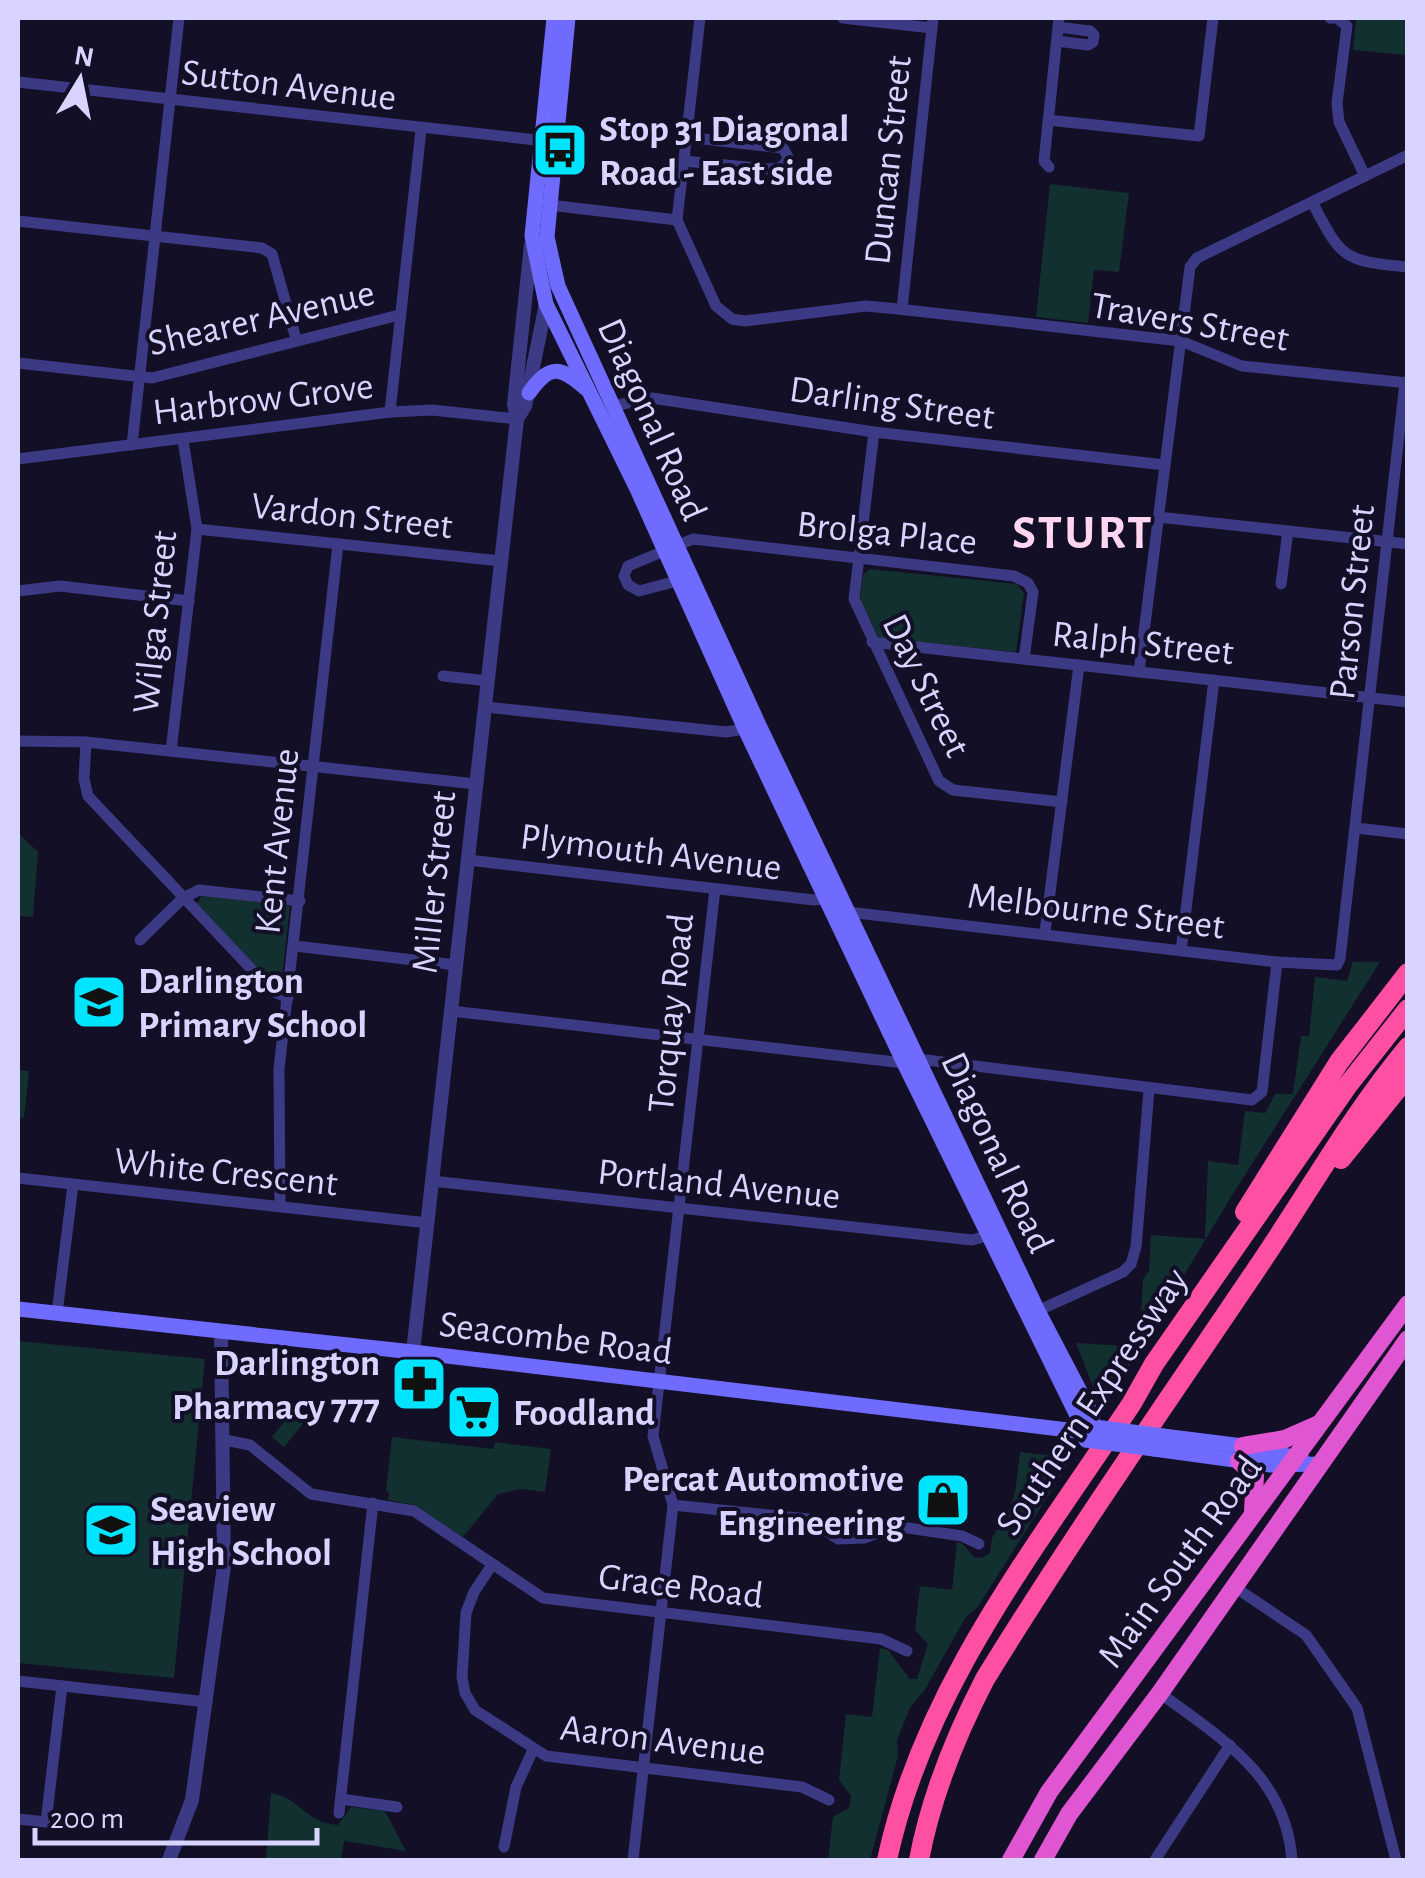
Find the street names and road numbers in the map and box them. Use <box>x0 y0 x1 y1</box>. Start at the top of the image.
street label: Sutton Avenue <box>179 54 398 118</box>
street label: Duncan Street <box>859 54 919 267</box>
street label: Shearer Avenue <box>145 274 378 363</box>
street label: Travers Street <box>1088 287 1292 359</box>
street label: Diagonal Road <box>590 313 713 526</box>
street label: Harbrow Grove <box>151 368 376 432</box>
street label: Darling Street <box>787 371 997 437</box>
street label: Vardon Street <box>249 488 454 546</box>
street label: Parson Street <box>1324 503 1382 702</box>
street label: Brolga Place <box>795 506 979 562</box>
street label: Wilga Street <box>127 529 184 716</box>
street label: Day Street <box>874 609 976 763</box>
street label: Ralph Street <box>1050 616 1235 672</box>
street label: Kent Avenue <box>249 747 307 936</box>
street label: Miller Street <box>407 789 463 975</box>
street label: Plymouth Avenue <box>518 818 783 888</box>
street label: Melbourne Street <box>965 877 1226 947</box>
street label: Torquay Road <box>643 912 701 1115</box>
street label: Diagonal Road <box>933 1047 1059 1259</box>
street label: White Crescent <box>112 1142 339 1204</box>
street label: Portland Avenue <box>596 1153 842 1217</box>
street label: Southern Expressway <box>989 1262 1196 1542</box>
street label: Seacombe Road <box>437 1306 674 1372</box>
street label: Main South Road <box>1091 1449 1270 1675</box>
street label: Grace Road <box>596 1558 765 1616</box>
street label: Aaron Avenue <box>558 1710 767 1772</box>

